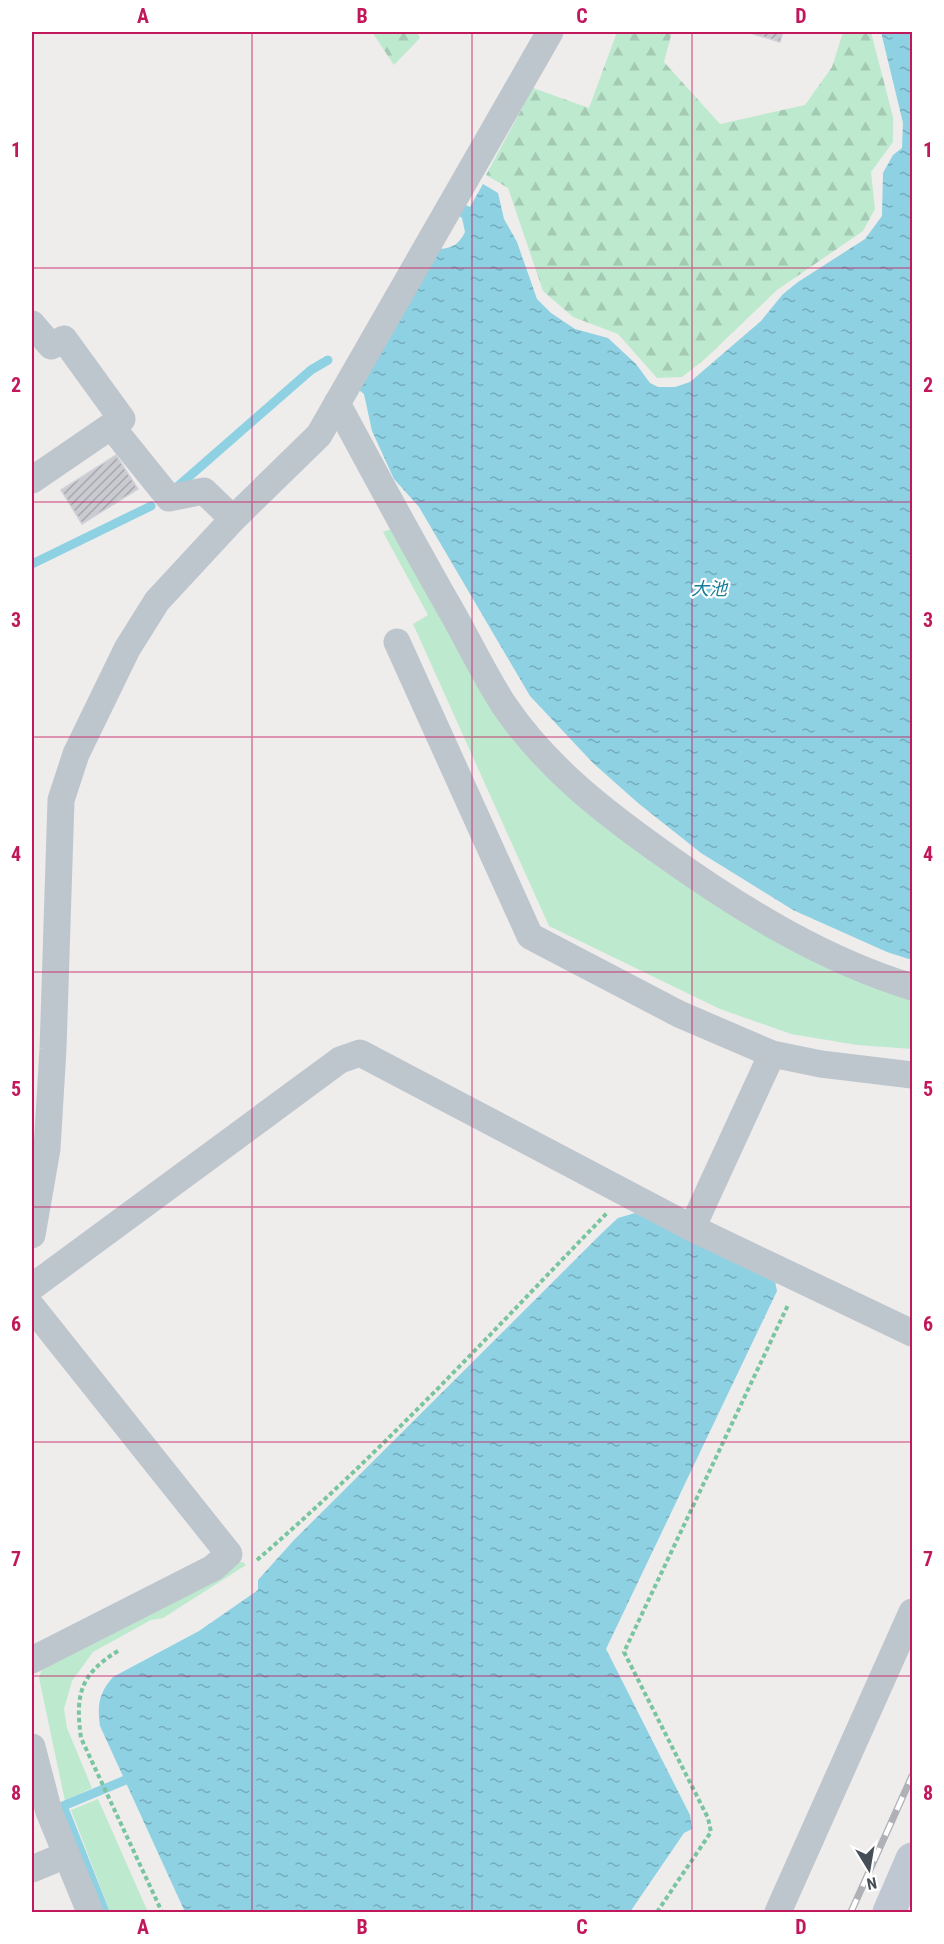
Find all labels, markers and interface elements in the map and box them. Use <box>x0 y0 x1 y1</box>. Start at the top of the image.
text: A <box>137 4 149 28</box>
text: B <box>356 4 368 28</box>
text: C <box>576 4 588 28</box>
text: D <box>795 4 807 28</box>
text: 1 <box>11 138 21 162</box>
text: 1 <box>923 138 933 162</box>
text: 2 <box>11 373 21 397</box>
text: 2 <box>923 373 933 397</box>
water label: 大池 <box>691 578 729 599</box>
text: 3 <box>11 608 21 632</box>
text: 3 <box>923 608 933 632</box>
text: 4 <box>11 842 21 866</box>
text: 4 <box>923 842 933 866</box>
text: 5 <box>11 1077 21 1101</box>
text: 5 <box>923 1077 933 1101</box>
text: 6 <box>11 1312 21 1336</box>
text: 6 <box>923 1312 933 1336</box>
text: 7 <box>11 1547 21 1571</box>
text: 7 <box>923 1547 933 1571</box>
text: 8 <box>11 1781 21 1805</box>
text: 8 <box>923 1781 933 1805</box>
north arrow <box>839 1839 899 1899</box>
text: N <box>865 1873 878 1893</box>
text: A <box>137 1915 149 1939</box>
text: B <box>356 1915 368 1939</box>
text: C <box>576 1915 588 1939</box>
text: D <box>795 1915 807 1939</box>

